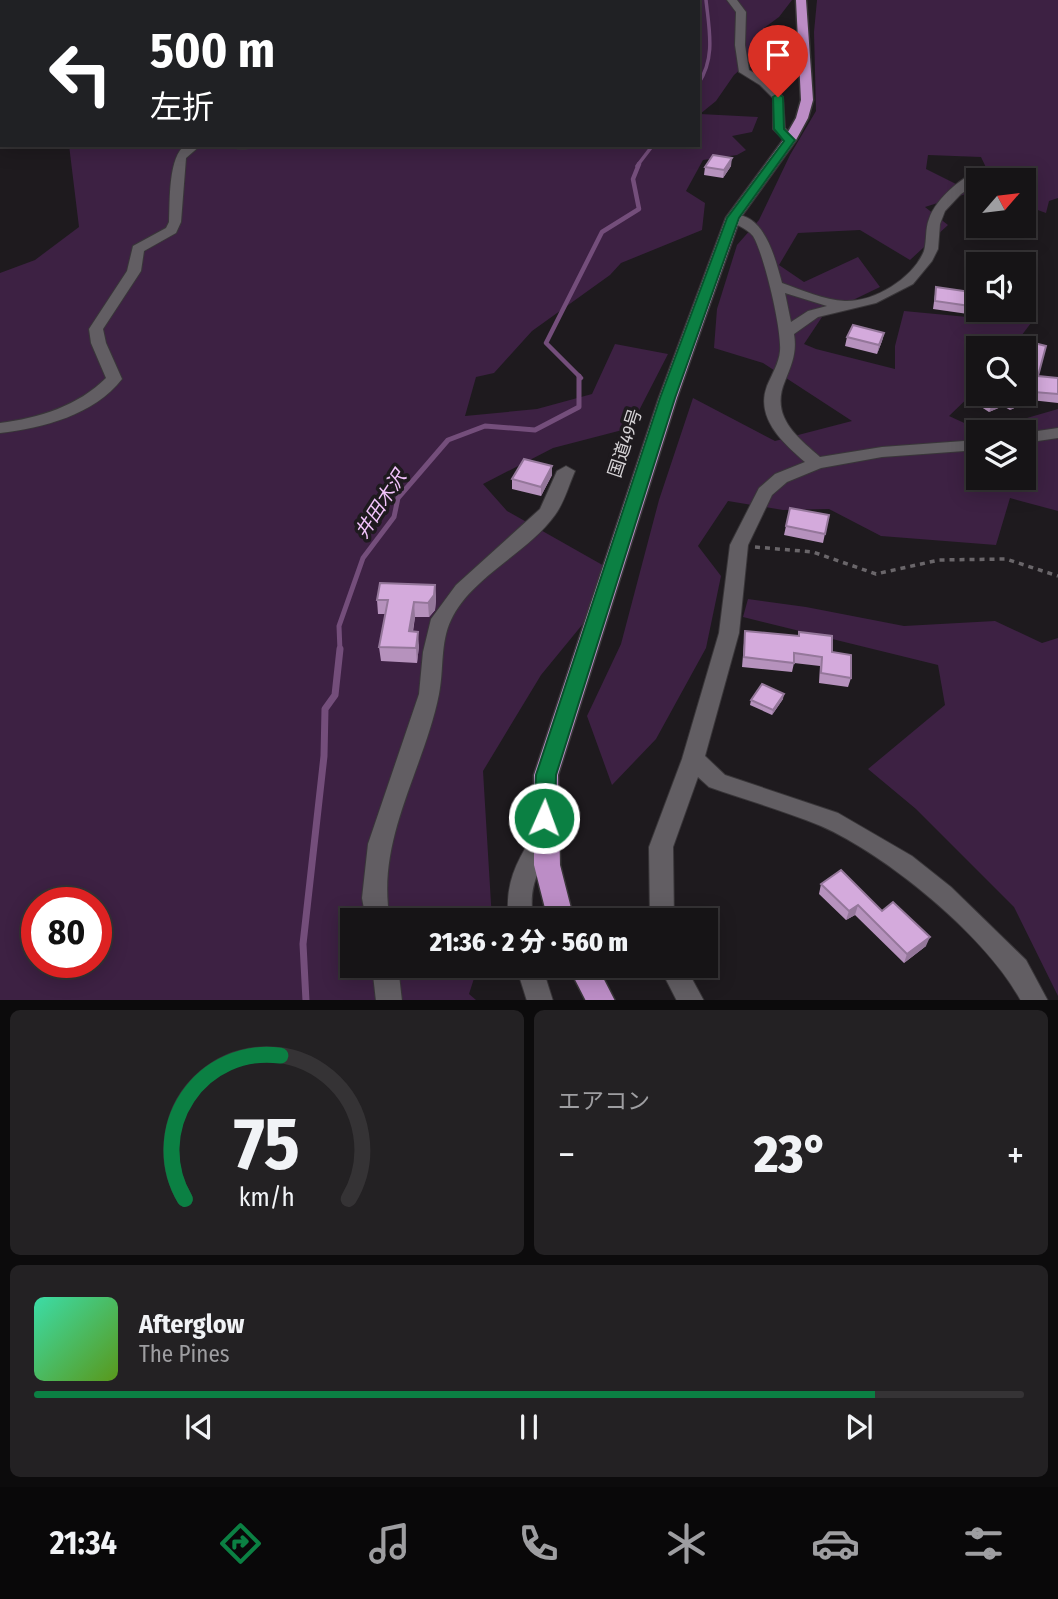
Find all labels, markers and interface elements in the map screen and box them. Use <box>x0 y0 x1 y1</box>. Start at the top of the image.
text: 500 m <box>150 21 275 80</box>
pin <box>748 25 808 97</box>
icon: left <box>35 28 126 119</box>
icon: arrive <box>759 36 797 74</box>
text: 左折 <box>150 88 214 126</box>
north arrow <box>966 168 1036 238</box>
map controls <box>966 168 1036 490</box>
button: sound <box>966 252 1036 322</box>
button: search <box>966 336 1036 406</box>
street label: 国道49号 <box>604 406 646 480</box>
button: layers <box>966 420 1036 490</box>
water label: 井田木沢 <box>350 464 412 542</box>
position arrow <box>507 781 581 855</box>
speed limit sign: 80 <box>21 887 112 978</box>
text: 21:36 · 2 分 · 560 m <box>430 927 628 958</box>
text: エアコン <box>558 1087 650 1115</box>
text: 75 <box>234 1101 300 1188</box>
text: 23° <box>754 1123 828 1186</box>
text: − <box>558 1132 575 1178</box>
text: + <box>1007 1132 1024 1178</box>
text: km/h <box>239 1182 295 1212</box>
text: Afterglow <box>139 1309 244 1340</box>
text: The Pines <box>139 1340 230 1368</box>
icon: previous <box>180 1408 218 1446</box>
icon: pause <box>510 1408 548 1446</box>
icon: next <box>840 1408 878 1446</box>
icon: directions <box>216 1519 265 1568</box>
icon: music <box>365 1519 414 1568</box>
icon: phone <box>514 1519 563 1568</box>
icon: climate <box>662 1519 711 1568</box>
icon: car <box>811 1519 860 1568</box>
icon: filters <box>959 1519 1008 1568</box>
text: 21:34 <box>50 1524 117 1562</box>

